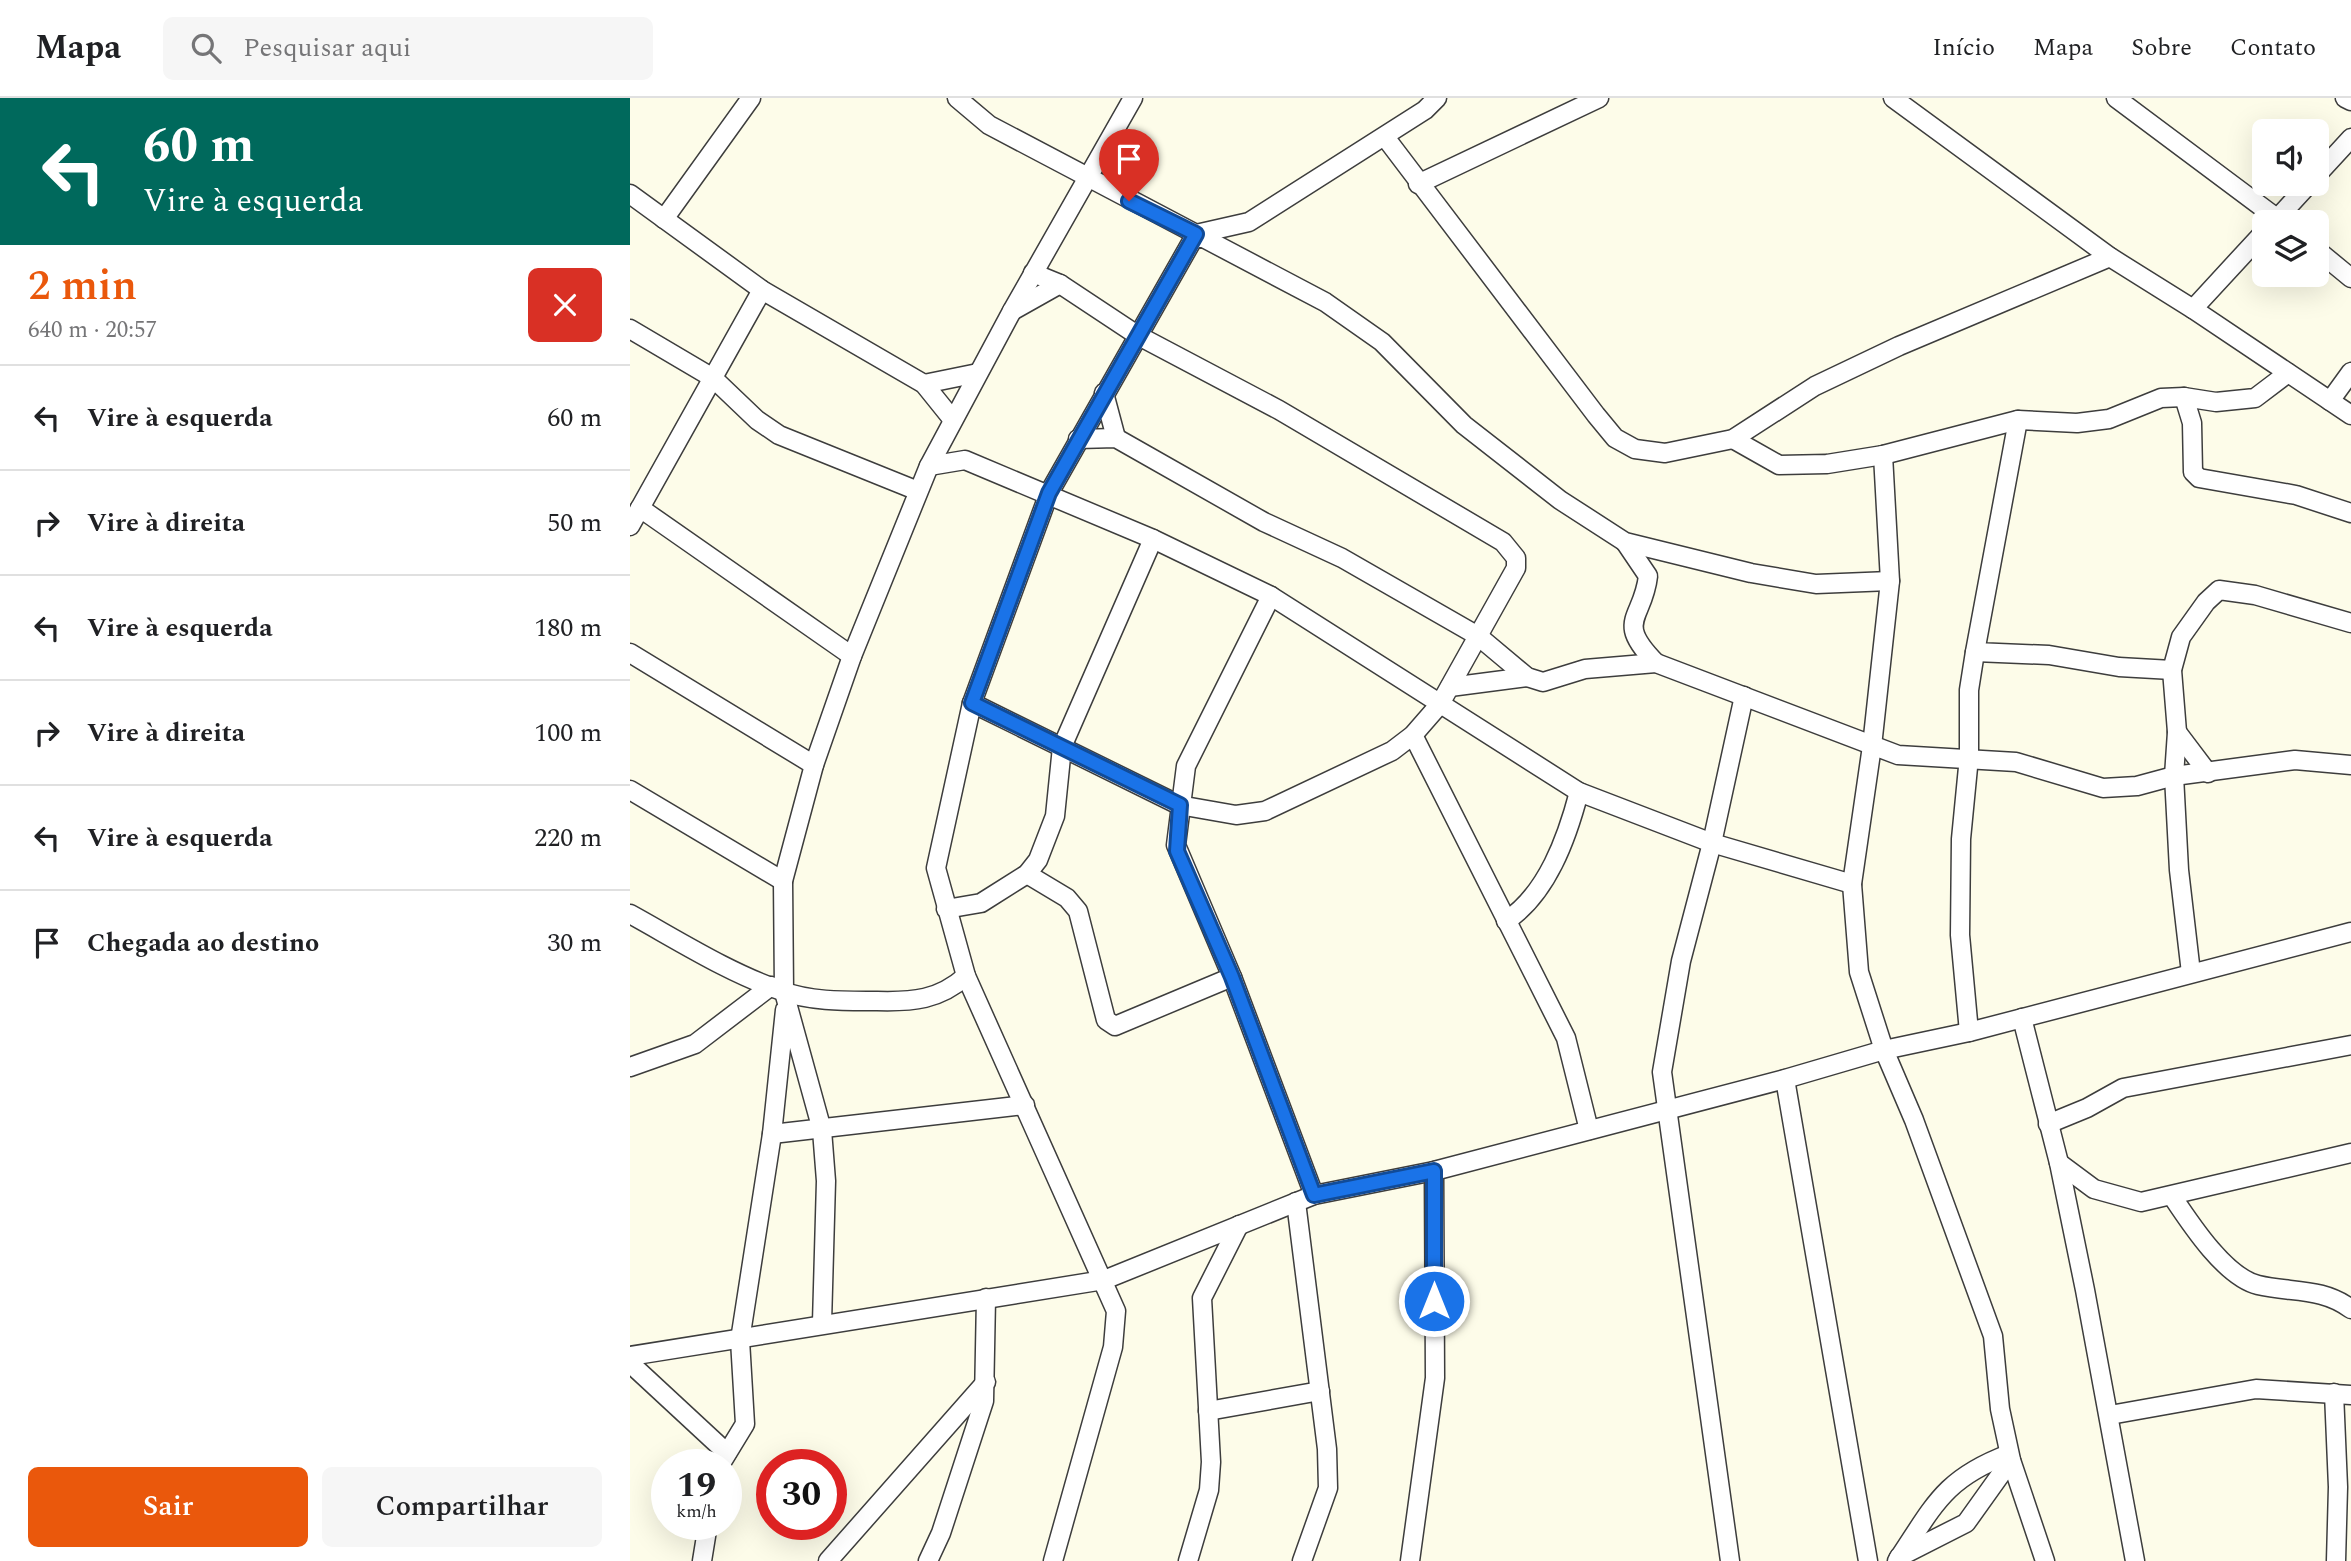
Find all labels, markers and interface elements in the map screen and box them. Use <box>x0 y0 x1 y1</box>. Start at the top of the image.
search box <box>163 17 653 80</box>
text: Mapa <box>35 23 121 73</box>
text: Pesquisar aqui <box>243 28 411 68</box>
icon: search <box>187 29 225 67</box>
text: Início <box>1932 30 1995 66</box>
text: Mapa <box>2033 30 2093 66</box>
text: Sobre <box>2131 30 2192 66</box>
text: Contato <box>2230 30 2316 66</box>
text: 60 m <box>143 109 254 184</box>
map controls <box>2252 119 2329 287</box>
button: sound <box>2252 119 2329 196</box>
icon: left <box>28 126 119 217</box>
pin <box>1099 129 1159 201</box>
icon: arrive <box>1110 140 1148 178</box>
text: Vire à esquerda <box>143 177 363 226</box>
button: layers <box>2252 210 2329 287</box>
text: 2 min <box>28 255 137 318</box>
button: close <box>528 268 602 342</box>
text: 640 m · 20:57 <box>28 313 157 348</box>
text: Vire à esquerda <box>87 398 273 438</box>
text: 60 m <box>547 398 602 438</box>
icon: left <box>28 399 66 437</box>
text: Vire à direita <box>87 503 245 543</box>
text: 50 m <box>547 503 602 543</box>
icon: right <box>28 504 66 542</box>
text: Vire à esquerda <box>87 608 273 648</box>
text: 180 m <box>534 608 602 648</box>
icon: left <box>28 609 66 647</box>
text: Vire à direita <box>87 713 245 753</box>
text: 100 m <box>534 713 602 753</box>
icon: right <box>28 714 66 752</box>
text: Vire à esquerda <box>87 818 273 858</box>
text: 220 m <box>534 818 602 858</box>
icon: left <box>28 819 66 857</box>
text: Chegada ao destino <box>87 923 319 963</box>
text: 30 m <box>547 923 602 963</box>
icon: arrive <box>28 924 66 962</box>
position arrow <box>1397 1264 1471 1338</box>
speed limit sign: 30 <box>756 1449 847 1540</box>
text: 19 <box>677 1459 716 1512</box>
button: Sair <box>28 1467 308 1547</box>
button: Compartilhar <box>322 1467 602 1547</box>
text: km/h <box>676 1498 717 1525</box>

